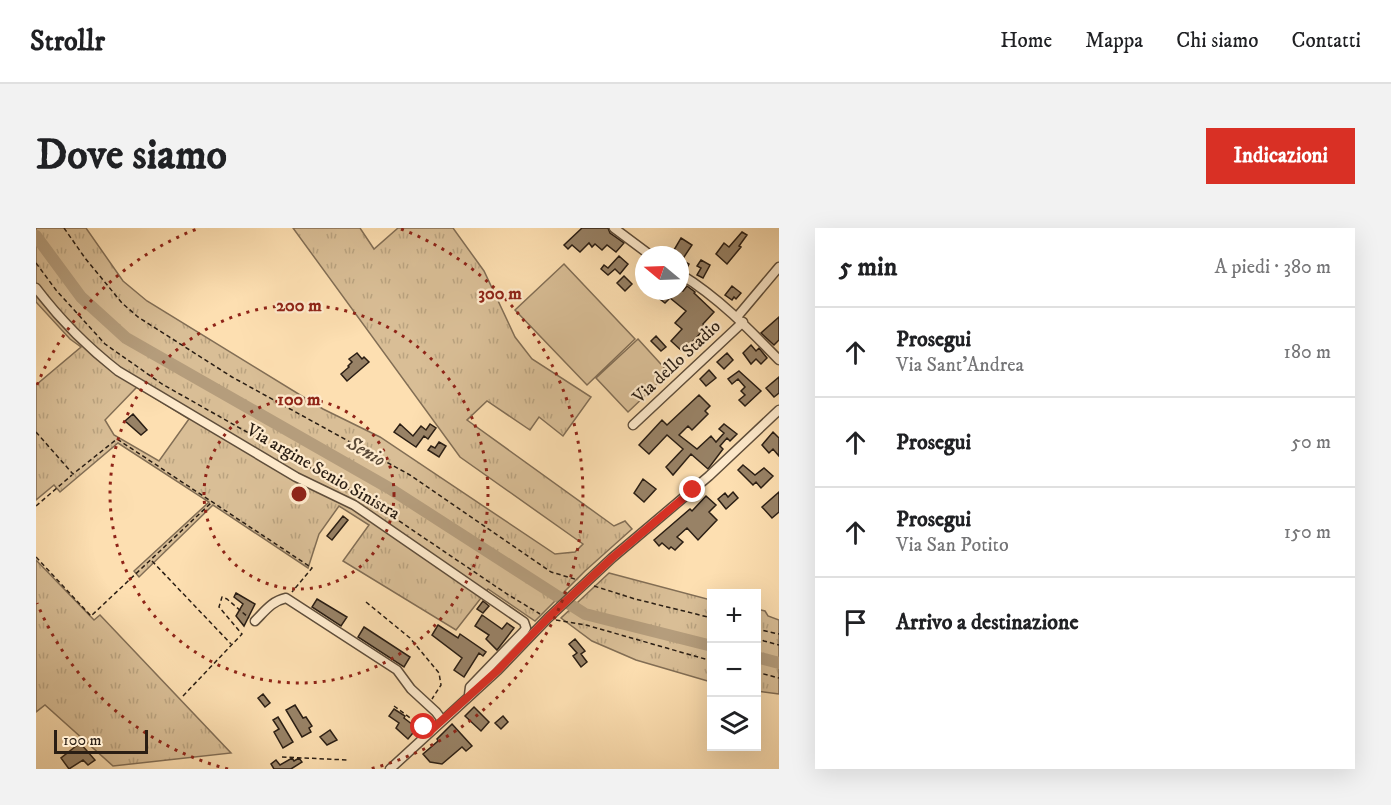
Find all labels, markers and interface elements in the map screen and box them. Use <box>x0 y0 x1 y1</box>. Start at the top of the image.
text: Strollr <box>30 24 105 59</box>
text: Home <box>1000 28 1052 54</box>
text: Mappa <box>1085 28 1143 54</box>
text: Chi siamo <box>1176 28 1258 54</box>
text: Contatti <box>1291 28 1361 54</box>
button: Indicazioni <box>1206 128 1355 184</box>
text: Dove siamo <box>36 130 227 182</box>
north arrow <box>635 246 689 300</box>
text: 5 min <box>839 251 897 284</box>
text: A piedi · 380 m <box>1214 255 1331 280</box>
text: 300 m <box>478 283 522 305</box>
text: 200 m <box>276 295 322 317</box>
street label: Via dello Stadio <box>628 315 726 409</box>
text: Prosegui <box>896 326 971 353</box>
icon: ahead <box>839 336 872 369</box>
text: 180 m <box>1284 340 1331 365</box>
text: Via Sant'Andrea <box>896 353 1024 378</box>
text: 100 m <box>277 389 321 411</box>
street label: Via argine Senio Sinistra <box>241 419 404 525</box>
icon: ahead <box>839 426 872 459</box>
text: Prosegui <box>896 429 971 456</box>
text: 50 m <box>1291 430 1331 455</box>
water label: Senio <box>341 431 390 473</box>
route end <box>679 476 705 502</box>
centre of rings <box>289 484 309 504</box>
text: Prosegui <box>896 506 971 533</box>
icon: ahead <box>839 516 872 549</box>
text: 150 m <box>1284 520 1331 545</box>
text: Via San Potito <box>896 533 1009 558</box>
map controls <box>707 589 761 751</box>
button: + <box>707 589 761 643</box>
icon: arrive <box>839 606 872 639</box>
text: Arrivo a destinazione <box>896 609 1079 636</box>
button: − <box>707 643 761 697</box>
button: layers <box>707 697 761 751</box>
route start <box>410 713 436 739</box>
scale bar <box>54 727 148 754</box>
text: 100 m <box>63 730 102 750</box>

